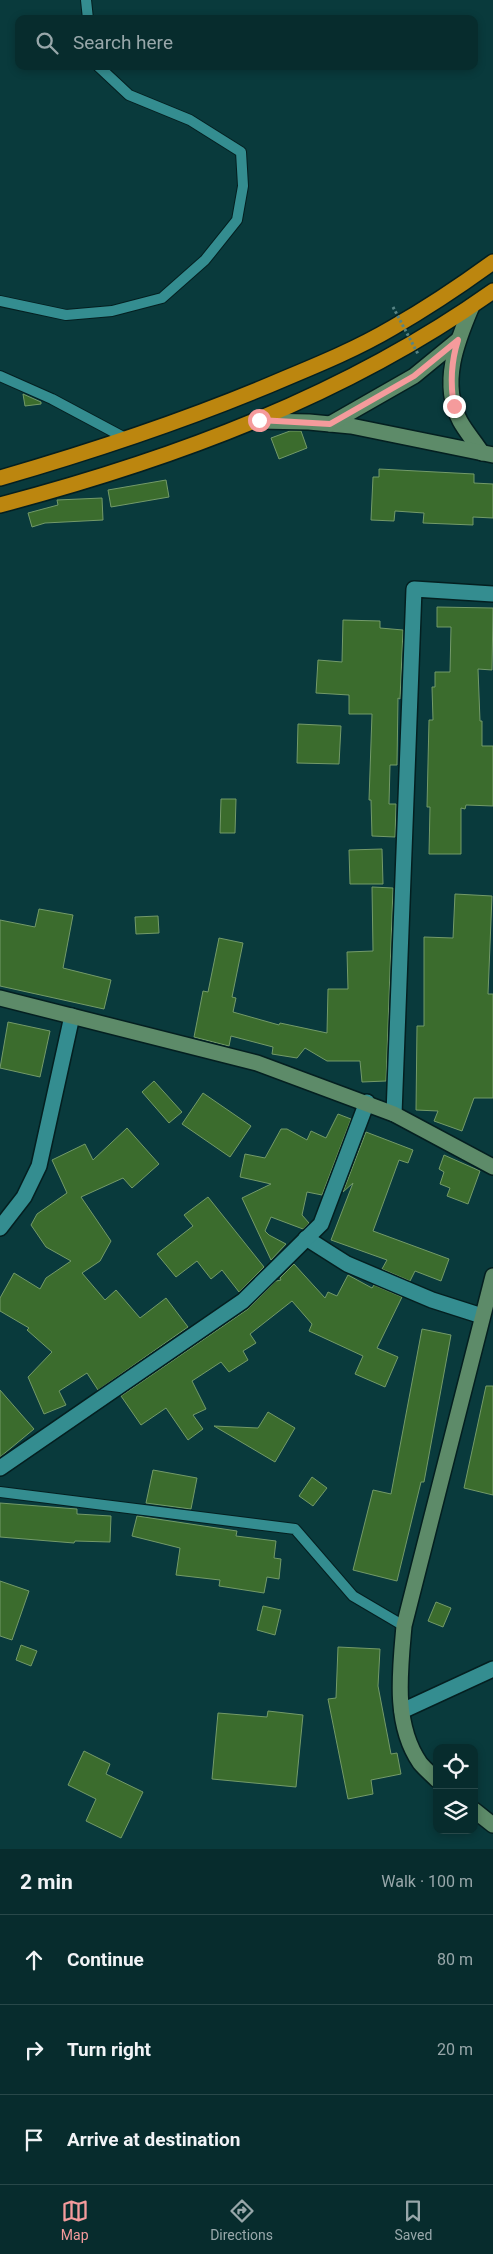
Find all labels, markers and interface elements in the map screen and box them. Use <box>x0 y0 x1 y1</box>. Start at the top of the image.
search box <box>15 15 478 70</box>
icon: search <box>33 29 61 57</box>
text: Search here <box>73 31 173 54</box>
route end <box>443 395 466 418</box>
route start <box>248 409 271 432</box>
map controls <box>433 1744 478 1834</box>
button: locate <box>433 1744 478 1789</box>
button: layers <box>433 1789 478 1834</box>
text: 2 min <box>20 1870 73 1894</box>
text: Walk · 100 m <box>381 1872 473 1891</box>
icon: ahead <box>20 1946 48 1974</box>
text: Continue <box>67 1948 144 1971</box>
text: 80 m <box>437 1950 473 1969</box>
icon: right <box>20 2036 48 2064</box>
text: Turn right <box>67 2038 151 2061</box>
text: 20 m <box>437 2040 473 2059</box>
icon: arrive <box>20 2126 48 2154</box>
text: Arrive at destination <box>67 2128 240 2151</box>
tab: Map <box>61 2197 89 2243</box>
tab: Directions <box>210 2197 273 2243</box>
tab: Saved <box>394 2197 432 2243</box>

